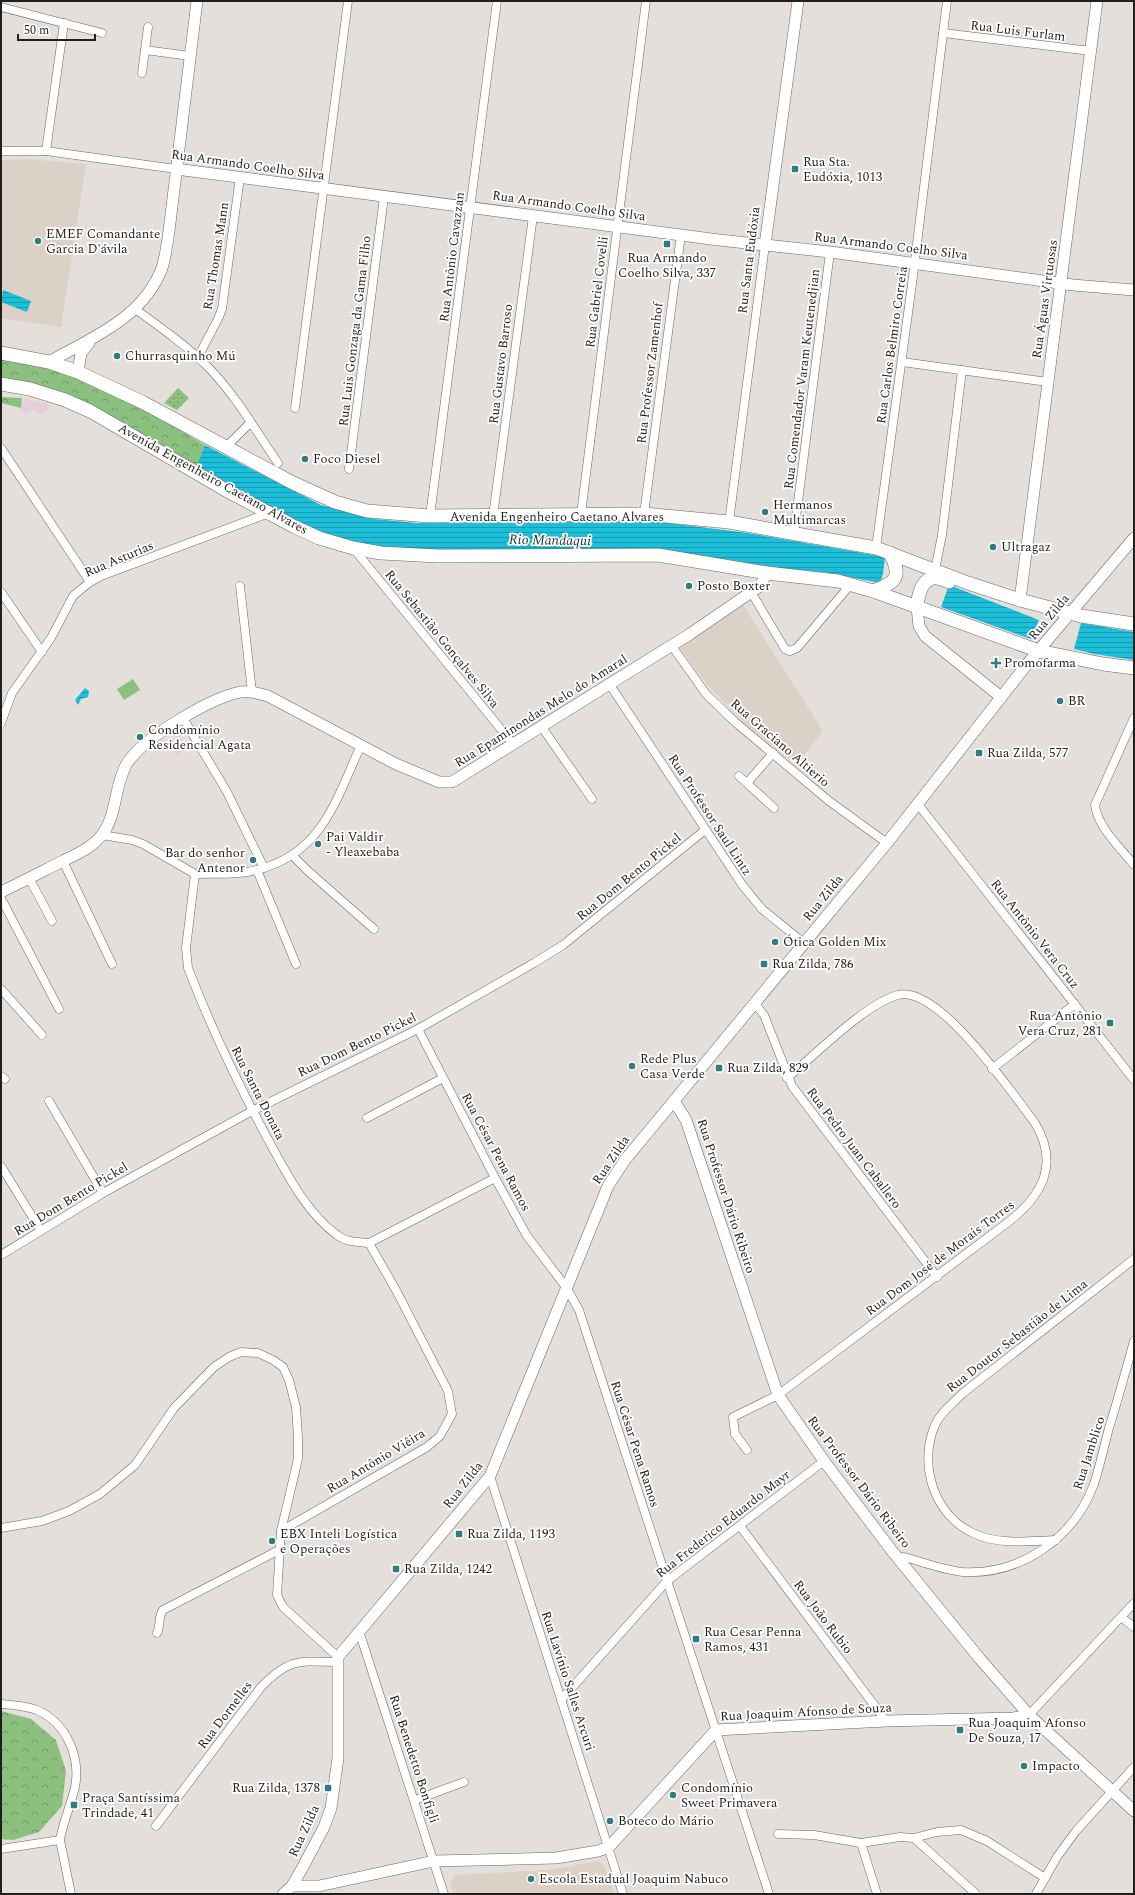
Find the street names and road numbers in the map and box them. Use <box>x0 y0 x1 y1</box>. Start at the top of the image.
street label: Rua Luis Furlam <box>969 15 1067 47</box>
street label: Rua Armando Coelho Silva <box>170 144 327 186</box>
street label: Rua Armando Coelho Silva <box>491 185 648 227</box>
street label: Rua Antônio Cavazzan <box>434 190 470 323</box>
street label: Rua Thomas Mann <box>198 200 234 311</box>
street label: Rua Santa Eudóxia <box>733 205 766 315</box>
street label: Rua Armando Coelho Silva <box>813 227 970 265</box>
street label: Rua Luis Gonzaga da Gama Filho <box>333 235 377 427</box>
street label: Rua Gabriel Covelli <box>580 235 614 349</box>
street label: Rua Águas Virtuosas <box>1027 238 1063 360</box>
street label: Rua Carlos Belmiro Correia <box>871 264 913 425</box>
street label: Rua Comendador Varam Keutenedjian <box>779 267 825 490</box>
street label: Rua Professor Zamenhof <box>631 300 669 445</box>
street label: Rua Gustavo Barroso <box>484 303 518 425</box>
street label: Avenida Engenheiro Caetano Alvares <box>114 418 312 540</box>
street label: Avenida Engenheiro Caetano Alvares <box>450 507 664 527</box>
street label: Rua Asturias <box>81 535 157 583</box>
street label: Rua Sebastião Gonçalves Silva <box>380 565 505 713</box>
street label: Rua Zilda <box>1024 589 1075 645</box>
street label: Rua Epaminondas Melo do Amaral <box>451 649 632 773</box>
street label: Rua Graciano Altierio <box>726 694 834 792</box>
street label: Rua Professor Saul Lintz <box>663 750 757 880</box>
street label: Rua Dom Bento Pickel <box>572 828 686 926</box>
street label: Rua Zilda <box>798 870 849 926</box>
street label: Rua Antônio Vera Cruz <box>986 875 1084 993</box>
street label: Rua Dom Bento Pickel <box>294 1007 420 1083</box>
street label: Rua Santa Donata <box>226 1043 291 1144</box>
street label: Rua Pedro Juan Caballero <box>802 1083 906 1213</box>
street label: Rua César Pena Ramos <box>456 1089 536 1215</box>
street label: Rua Professor Dário Ribeiro <box>692 1116 760 1276</box>
street label: Rua Zilda <box>587 1131 635 1189</box>
street label: Rua Dom Bento Pickel <box>10 1157 132 1241</box>
street label: Rua Dom José de Morais Torres <box>861 1195 1019 1321</box>
street label: Rua Doutor Sebastião de Lima <box>942 1274 1092 1398</box>
street label: Rua César Pena Ramos <box>605 1378 665 1510</box>
street label: Rua Professor Dário Ribeiro <box>802 1411 916 1553</box>
street label: Rua Jamblico <box>1068 1414 1110 1492</box>
street label: Rua Antônio Viêira <box>323 1423 430 1498</box>
street label: Rua Zilda <box>438 1457 488 1513</box>
street label: Rua Frederico Eduardo Mayr <box>651 1465 795 1583</box>
street label: Rua João Rubio <box>788 1576 858 1658</box>
street label: Rua Lavínio Salles Arcuri <box>536 1608 600 1754</box>
street label: Rua Dornelles <box>193 1677 257 1753</box>
street label: Rua Benedetto Bonfigli <box>384 1692 444 1826</box>
street label: Rua Joaquim Afonso de Souza <box>720 1697 893 1726</box>
street label: Rua Zilda <box>283 1801 325 1860</box>

